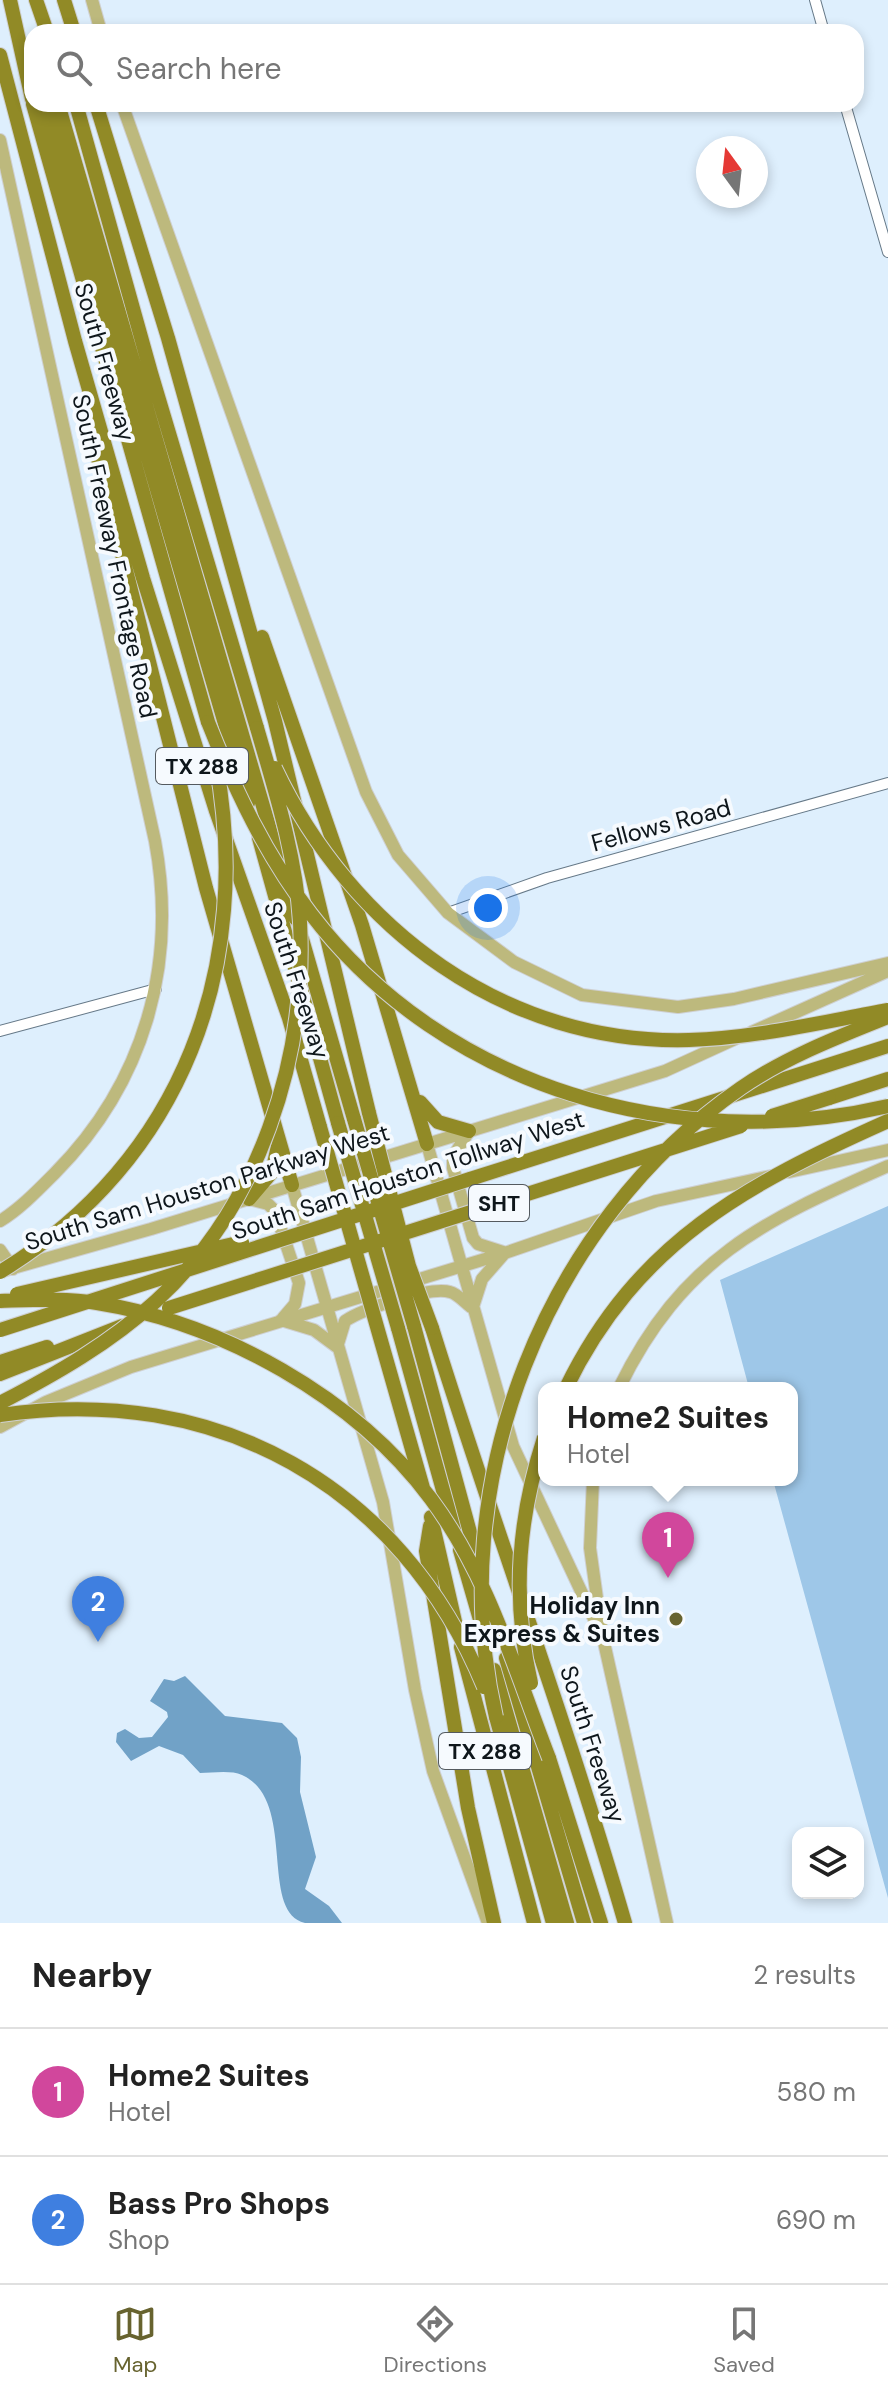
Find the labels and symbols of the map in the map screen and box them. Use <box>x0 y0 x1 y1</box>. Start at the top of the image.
north arrow <box>696 136 768 208</box>
street label: South Freeway <box>68 279 142 445</box>
street label: South Freeway Frontage Road <box>65 391 165 721</box>
road number: TX 288 <box>156 748 248 784</box>
street label: Fellows Road <box>588 792 734 858</box>
your location <box>468 888 508 928</box>
street label: South Freeway <box>257 897 337 1063</box>
street label: South Sam Houston Tollway West <box>228 1103 588 1247</box>
street label: South Sam Houston Parkway West <box>21 1117 393 1257</box>
road number: SHT <box>469 1185 529 1221</box>
pin: 1 <box>642 1512 694 1578</box>
pin: 2 <box>72 1576 124 1642</box>
place label: Holiday Inn Express & Suites <box>464 1590 660 1649</box>
marker: Holiday Inn Express & Suites <box>667 1610 685 1628</box>
street label: South Freeway <box>553 1661 633 1827</box>
road number: TX 288 <box>439 1733 531 1769</box>

